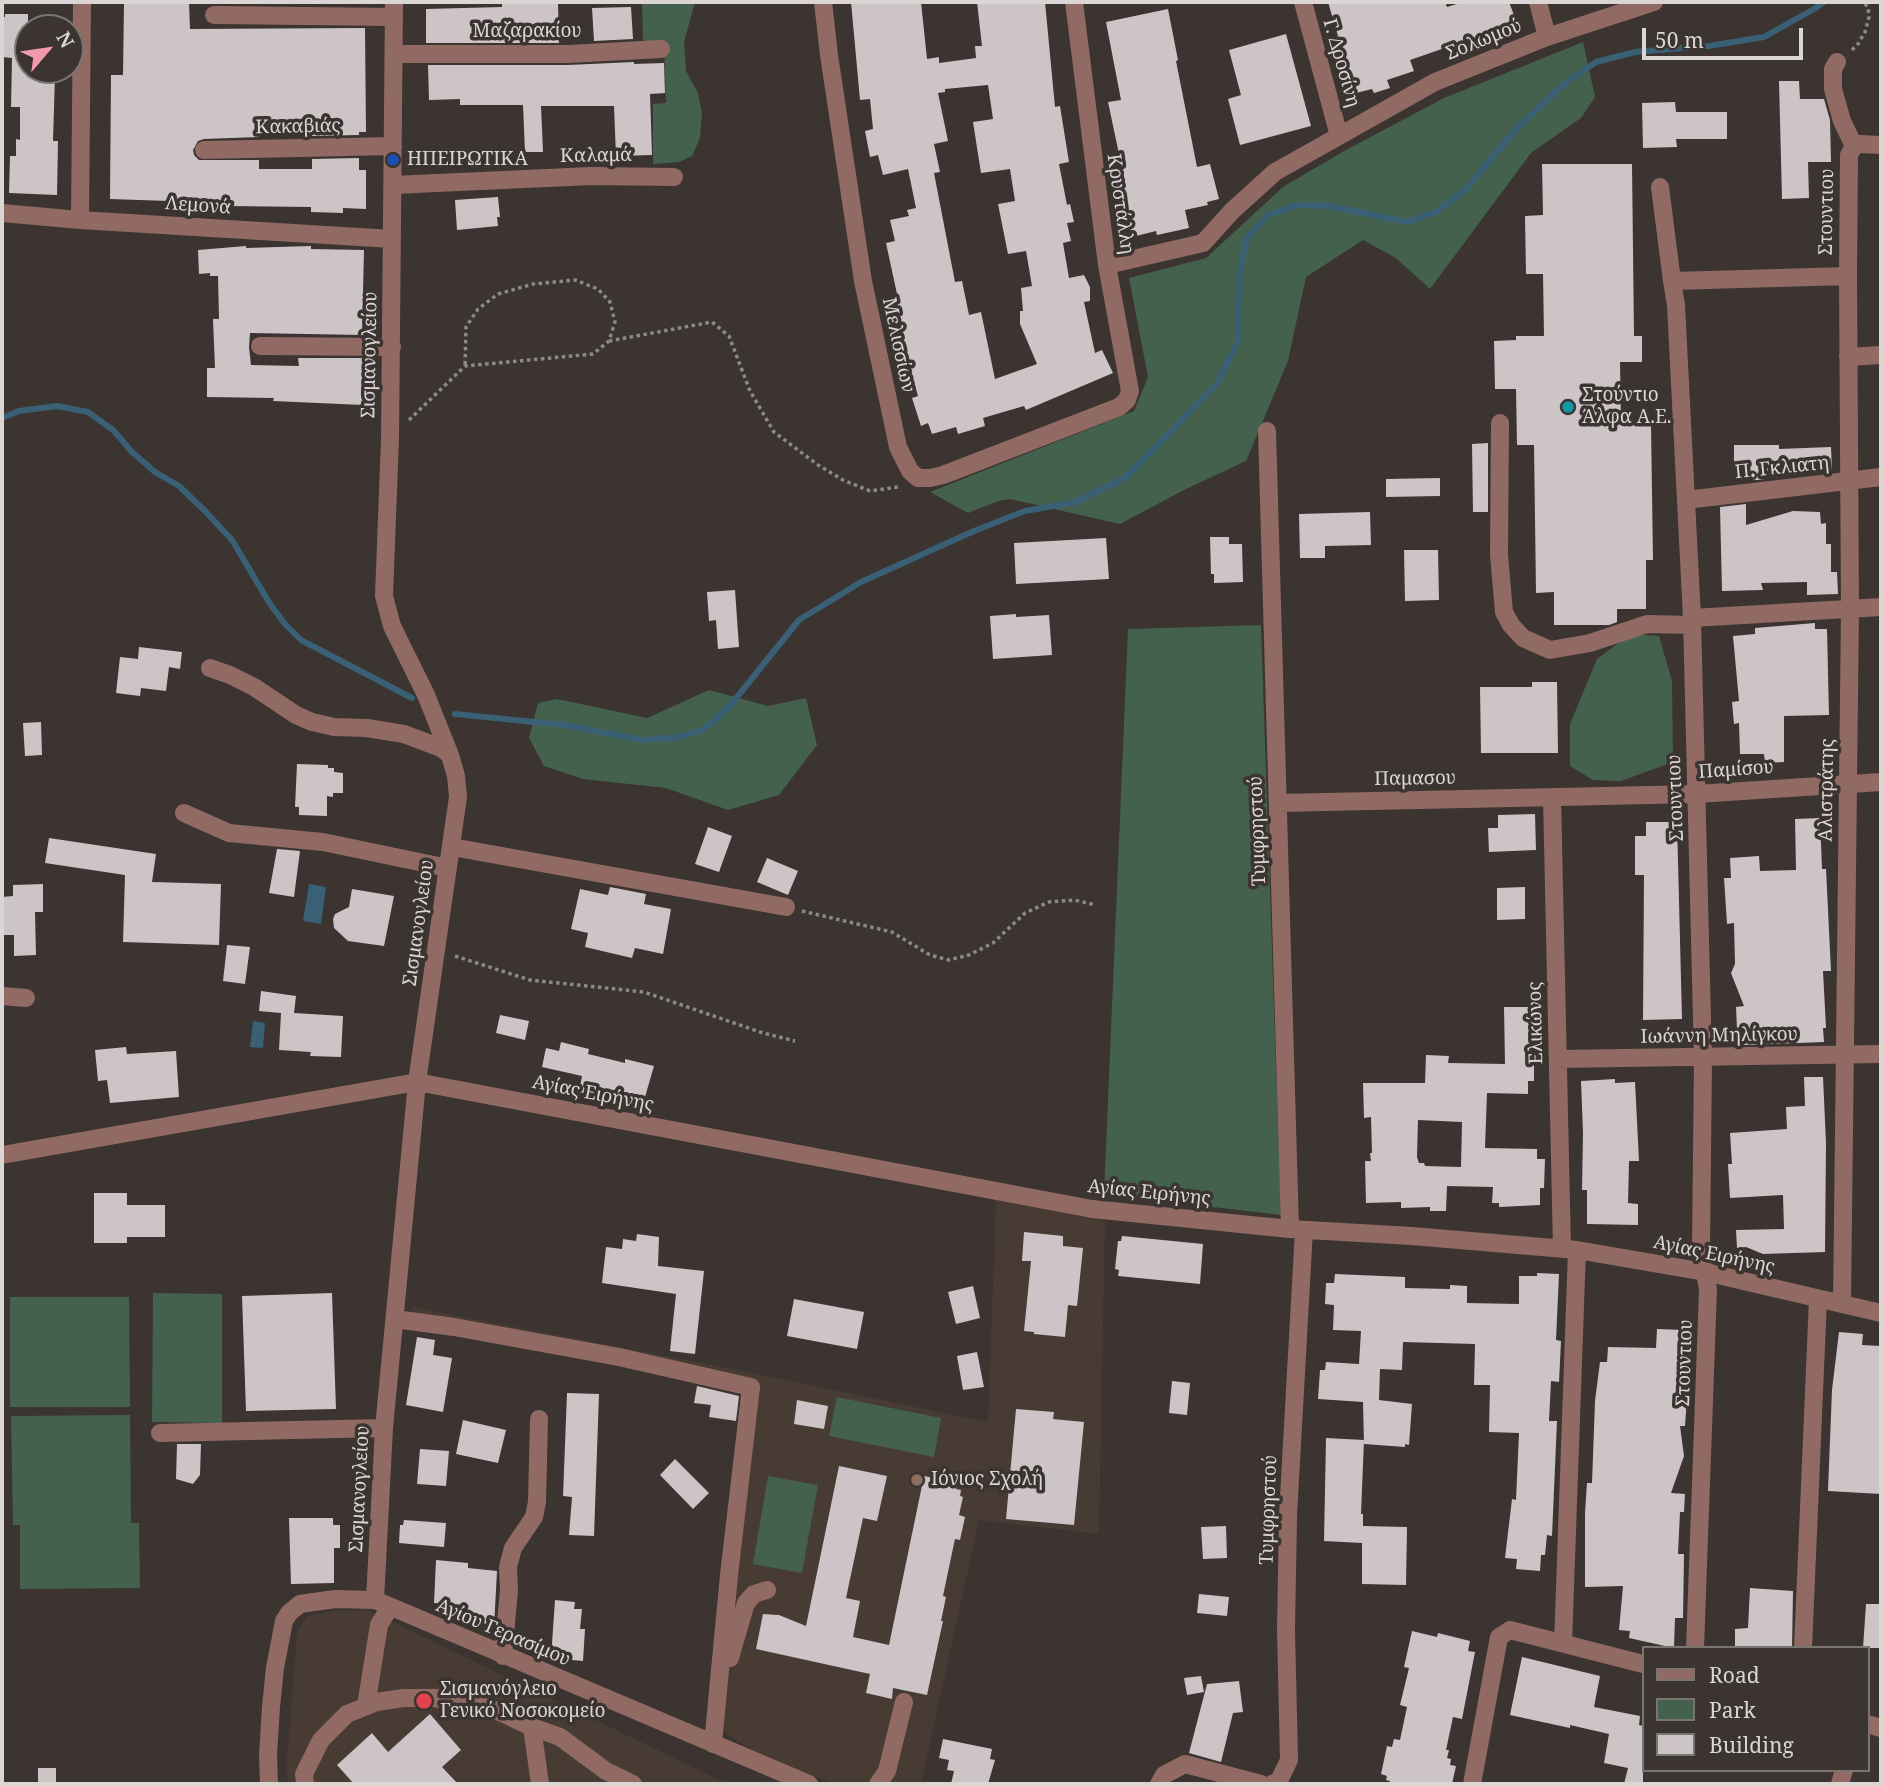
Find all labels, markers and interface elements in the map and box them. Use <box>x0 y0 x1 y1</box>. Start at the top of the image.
north arrow <box>14 14 84 84</box>
street label: Σολωμού <box>1443 14 1525 66</box>
scale bar <box>1645 14 1806 58</box>
street label: Γ. Δροσίνη <box>1318 16 1364 110</box>
street label: Μαζαρακίου <box>472 21 582 43</box>
text: 50 m <box>1655 26 1704 54</box>
text: N <box>51 27 81 53</box>
street label: Κακαβιάς <box>255 115 341 139</box>
street label: Καλαμά <box>560 144 632 168</box>
place label: ΗΠΕΙΡΩΤΙΚΑ <box>407 149 528 171</box>
marker: ΗΠΕΙΡΩΤΙΚΑ <box>385 152 401 168</box>
street label: Κρυστάλλη <box>1102 152 1138 256</box>
street label: Στουντιου <box>1815 168 1839 256</box>
street label: Λεμονά <box>164 192 232 220</box>
street label: Σισμανογλείου <box>357 291 383 419</box>
street label: Μελισσίων <box>877 296 919 394</box>
place label: Στούντιο Άλφα Α.Ε. <box>1582 385 1672 429</box>
marker: Στούντιο Άλφα Α.Ε. <box>1560 399 1576 415</box>
street label: Π. Γκλιατη <box>1734 452 1830 484</box>
street label: Αλιστράτης <box>1815 738 1839 842</box>
street label: Στουντιου <box>1663 754 1689 842</box>
street label: Παμίσου <box>1697 756 1775 784</box>
street label: Παμασου <box>1374 767 1456 791</box>
street label: Τυμφρηστού <box>1245 776 1271 886</box>
street label: Σισμανογλείου <box>399 859 439 987</box>
street label: Ελικώνος <box>1524 981 1548 1065</box>
street label: Ιωάννη Μηλίγκου <box>1640 1023 1798 1049</box>
street label: Αγίας Ειρήνης <box>530 1071 656 1117</box>
street label: Αγίας Ειρήνης <box>1086 1175 1212 1211</box>
street label: Αγίας Ειρήνης <box>1651 1231 1777 1279</box>
street label: Στουντιου <box>1672 1319 1698 1407</box>
street label: Σισμανογλείου <box>345 1425 375 1553</box>
street label: Τυμφρηστού <box>1256 1455 1282 1565</box>
place label: Ιόνιος Σχολή <box>931 1469 1043 1491</box>
marker: Ιόνιος Σχολή <box>909 1472 925 1488</box>
street label: Αγίου Γερασίμου <box>432 1594 574 1672</box>
legend <box>1642 1646 1869 1772</box>
text: Road <box>1709 1661 1760 1689</box>
place label: Σισμανόγλειο Γενικό Νοσοκομείο <box>440 1679 605 1723</box>
marker: Σισμανόγλειο Γενικό Νοσοκομείο <box>414 1691 434 1711</box>
text: Park <box>1709 1696 1756 1724</box>
text: Building <box>1709 1731 1794 1759</box>

